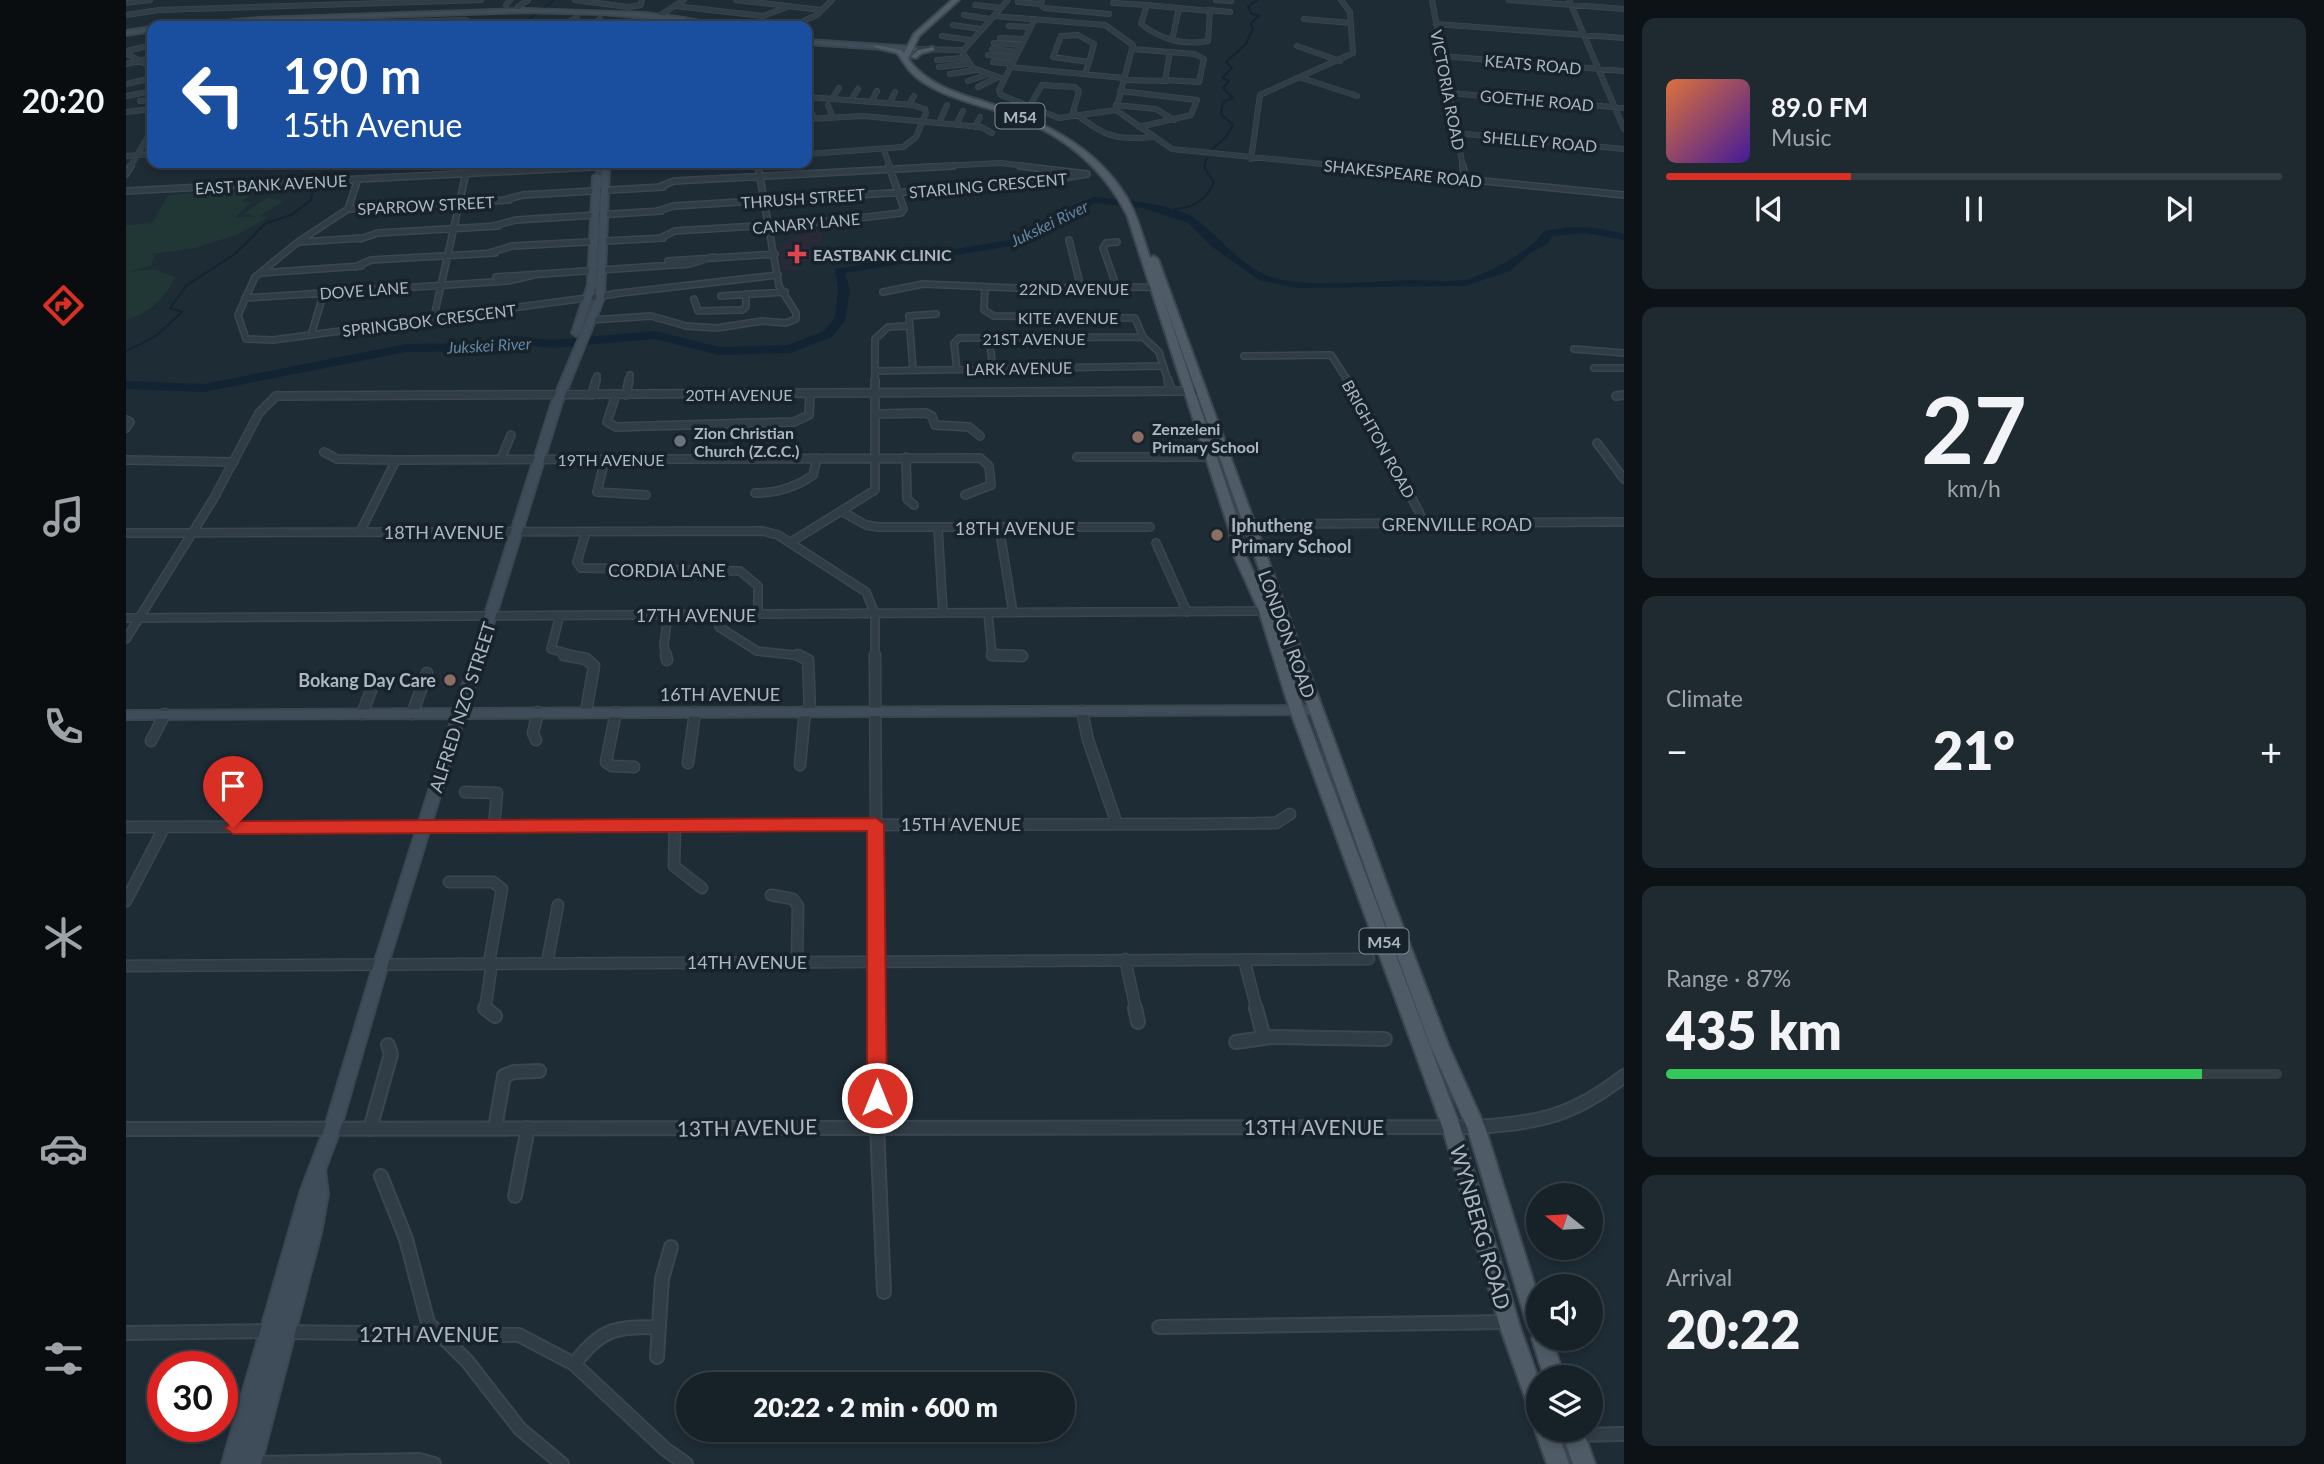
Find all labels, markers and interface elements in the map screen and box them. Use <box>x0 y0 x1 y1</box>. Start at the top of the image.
street label: VICTORIA ROAD <box>1427 28 1469 152</box>
text: 190 m <box>283 46 421 104</box>
icon: left <box>168 49 259 140</box>
street label: KEATS ROAD <box>1484 50 1582 78</box>
text: 20:20 <box>22 81 104 120</box>
street label: GOETHE ROAD <box>1479 86 1595 114</box>
text: 89.0 FM <box>1771 91 1868 123</box>
road number: M54 <box>996 104 1044 128</box>
text: 15th Avenue <box>283 105 463 144</box>
text: Music <box>1771 123 1831 151</box>
street label: SHELLEY ROAD <box>1482 127 1598 155</box>
street label: SHAKESPEARE ROAD <box>1323 155 1483 191</box>
street label: STARLING CRESCENT <box>908 169 1068 201</box>
street label: EAST BANK AVENUE <box>194 171 348 197</box>
street label: THRUSH STREET <box>740 184 866 212</box>
icon: previous <box>1750 190 1788 228</box>
icon: pause <box>1955 190 1993 228</box>
icon: next <box>2160 190 2198 228</box>
street label: SPARROW STREET <box>357 192 496 218</box>
water label: Jukskei River <box>1006 196 1092 250</box>
street label: CANARY LANE <box>751 209 861 237</box>
marker: EASTBANK CLINIC <box>787 244 807 264</box>
place label: EASTBANK CLINIC <box>813 245 952 264</box>
street label: DOVE LANE <box>319 277 409 303</box>
street label: 22ND AVENUE <box>1019 279 1129 298</box>
icon: directions <box>39 281 88 330</box>
street label: SPRINGBOK CRESCENT <box>341 300 517 340</box>
street label: KITE AVENUE <box>1018 308 1118 327</box>
street label: 21ST AVENUE <box>982 329 1086 348</box>
water label: Jukskei River <box>445 333 532 357</box>
street label: LARK AVENUE <box>966 358 1072 378</box>
text: 27 <box>1921 374 2027 483</box>
street label: BRIGHTON ROAD <box>1339 377 1419 501</box>
street label: 20TH AVENUE <box>685 385 793 404</box>
place label: Zenzeleni Primary School <box>1152 419 1259 456</box>
place label: Zion Christian Church (Z.C.C.) <box>694 423 799 460</box>
marker: Zenzeleni Primary School <box>1130 429 1146 445</box>
marker: Zion Christian Church (Z.C.C.) <box>672 433 688 449</box>
street label: 19TH AVENUE <box>557 450 665 469</box>
text: km/h <box>1947 474 2001 502</box>
icon: music <box>39 492 88 541</box>
street label: GRENVILLE ROAD <box>1382 513 1532 535</box>
place label: Iphutheng Primary School <box>1231 514 1351 557</box>
street label: 18TH AVENUE <box>955 517 1075 539</box>
street label: 18TH AVENUE <box>384 521 504 543</box>
marker: Iphutheng Primary School <box>1209 527 1225 543</box>
street label: CORDIA LANE <box>608 559 726 581</box>
street label: LONDON ROAD <box>1254 567 1320 701</box>
street label: 17TH AVENUE <box>636 604 756 626</box>
street label: ALFRED NZO STREET <box>424 619 500 795</box>
place label: Bokang Day Care <box>298 669 436 691</box>
marker: Bokang Day Care <box>442 672 458 688</box>
street label: 16TH AVENUE <box>660 683 780 705</box>
text: Climate <box>1666 684 1743 712</box>
icon: phone <box>39 702 88 751</box>
text: 21° <box>1933 719 2015 781</box>
text: − <box>1666 728 1688 774</box>
text: + <box>2260 728 2282 774</box>
pin <box>203 756 263 828</box>
icon: arrive <box>214 767 252 805</box>
street label: 15TH AVENUE <box>901 813 1021 835</box>
icon: climate <box>39 913 88 962</box>
road number: M54 <box>1360 928 1408 953</box>
street label: 14TH AVENUE <box>687 951 807 973</box>
text: Range · 87% <box>1666 964 1791 992</box>
text: 435 km <box>1666 999 1842 1061</box>
position arrow <box>840 1061 914 1135</box>
street label: 13TH AVENUE <box>677 1113 817 1141</box>
street label: 13TH AVENUE <box>1244 1114 1384 1139</box>
icon: car <box>39 1124 88 1173</box>
street label: WYNBERG ROAD <box>1446 1142 1516 1312</box>
north arrow <box>1526 1183 1603 1260</box>
map controls <box>1526 1183 1603 1442</box>
text: Arrival <box>1666 1263 1732 1291</box>
button: sound <box>1526 1274 1603 1351</box>
text: 20:22 <box>1666 1298 1800 1360</box>
street label: 12TH AVENUE <box>359 1321 499 1346</box>
icon: filters <box>39 1334 88 1383</box>
speed limit sign: 30 <box>147 1351 238 1442</box>
button: layers <box>1526 1365 1603 1442</box>
text: 20:22 · 2 min · 600 m <box>753 1391 998 1423</box>

